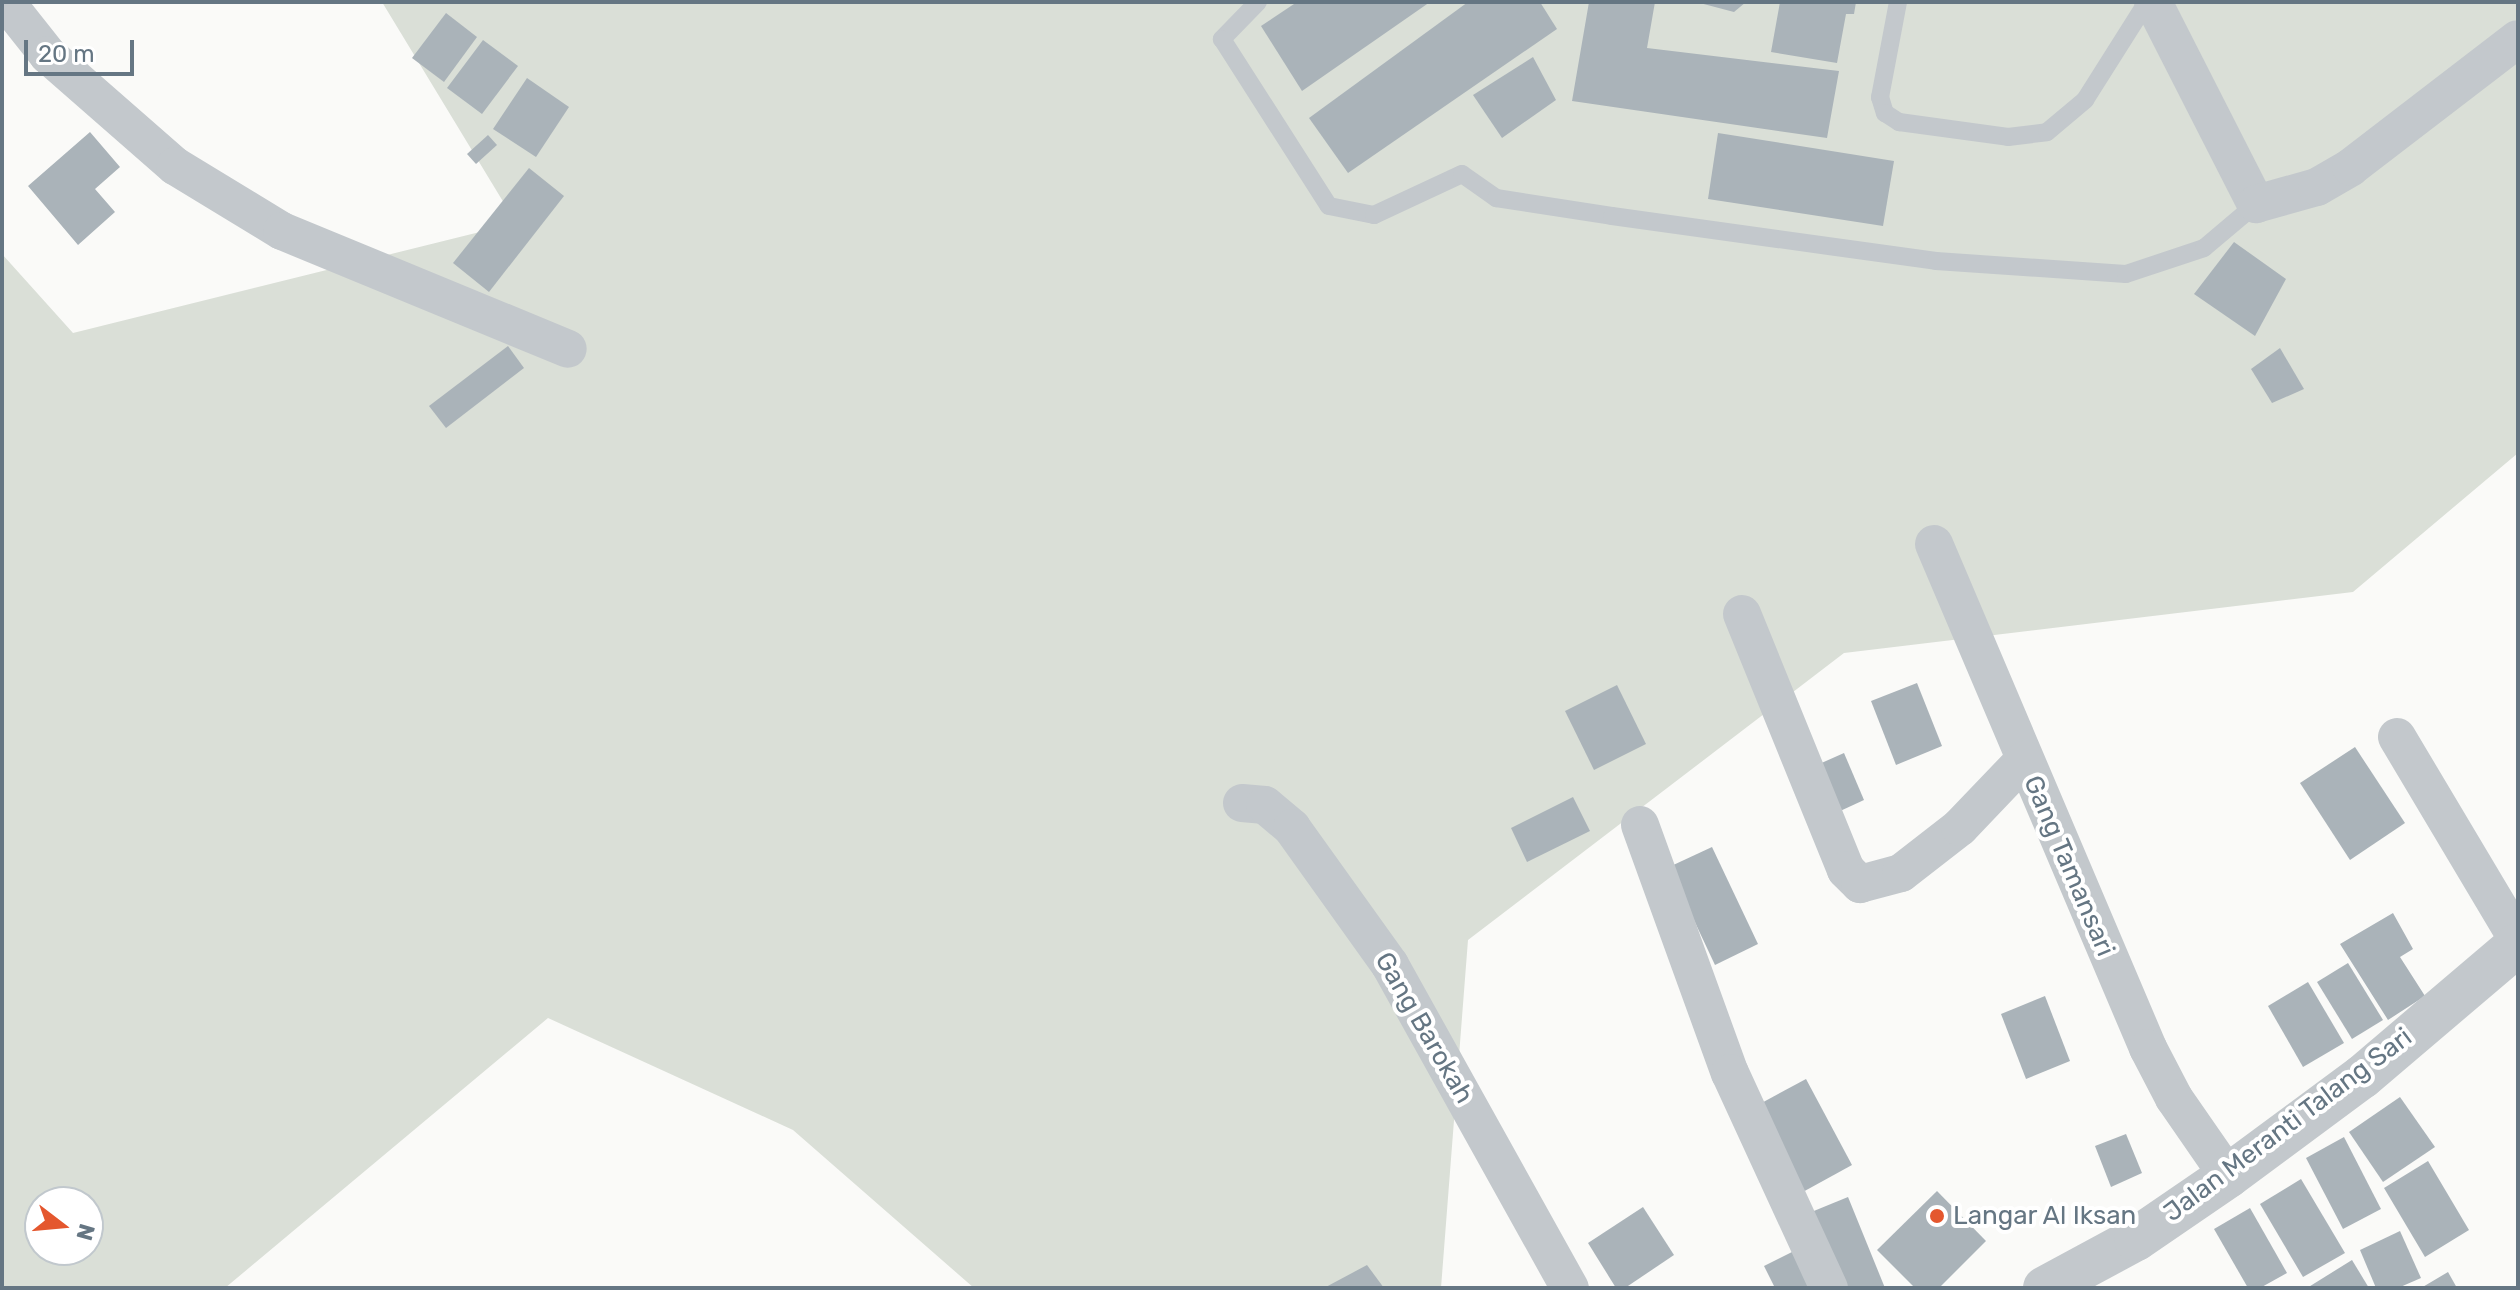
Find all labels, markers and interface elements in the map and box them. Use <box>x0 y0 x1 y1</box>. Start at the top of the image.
scale bar <box>28 24 138 74</box>
text: 20 m <box>38 40 95 68</box>
street label: Gang Tamansari <box>2017 771 2121 961</box>
street label: Gang Barokah <box>1368 947 1480 1109</box>
street label: Jalan Meranti Talang Sari <box>2158 1021 2418 1229</box>
north arrow <box>24 1186 104 1266</box>
place label: Langar Al Iksan <box>1953 1200 2138 1232</box>
marker: Langar Al Iksan <box>1928 1207 1946 1225</box>
text: N <box>70 1221 101 1244</box>

